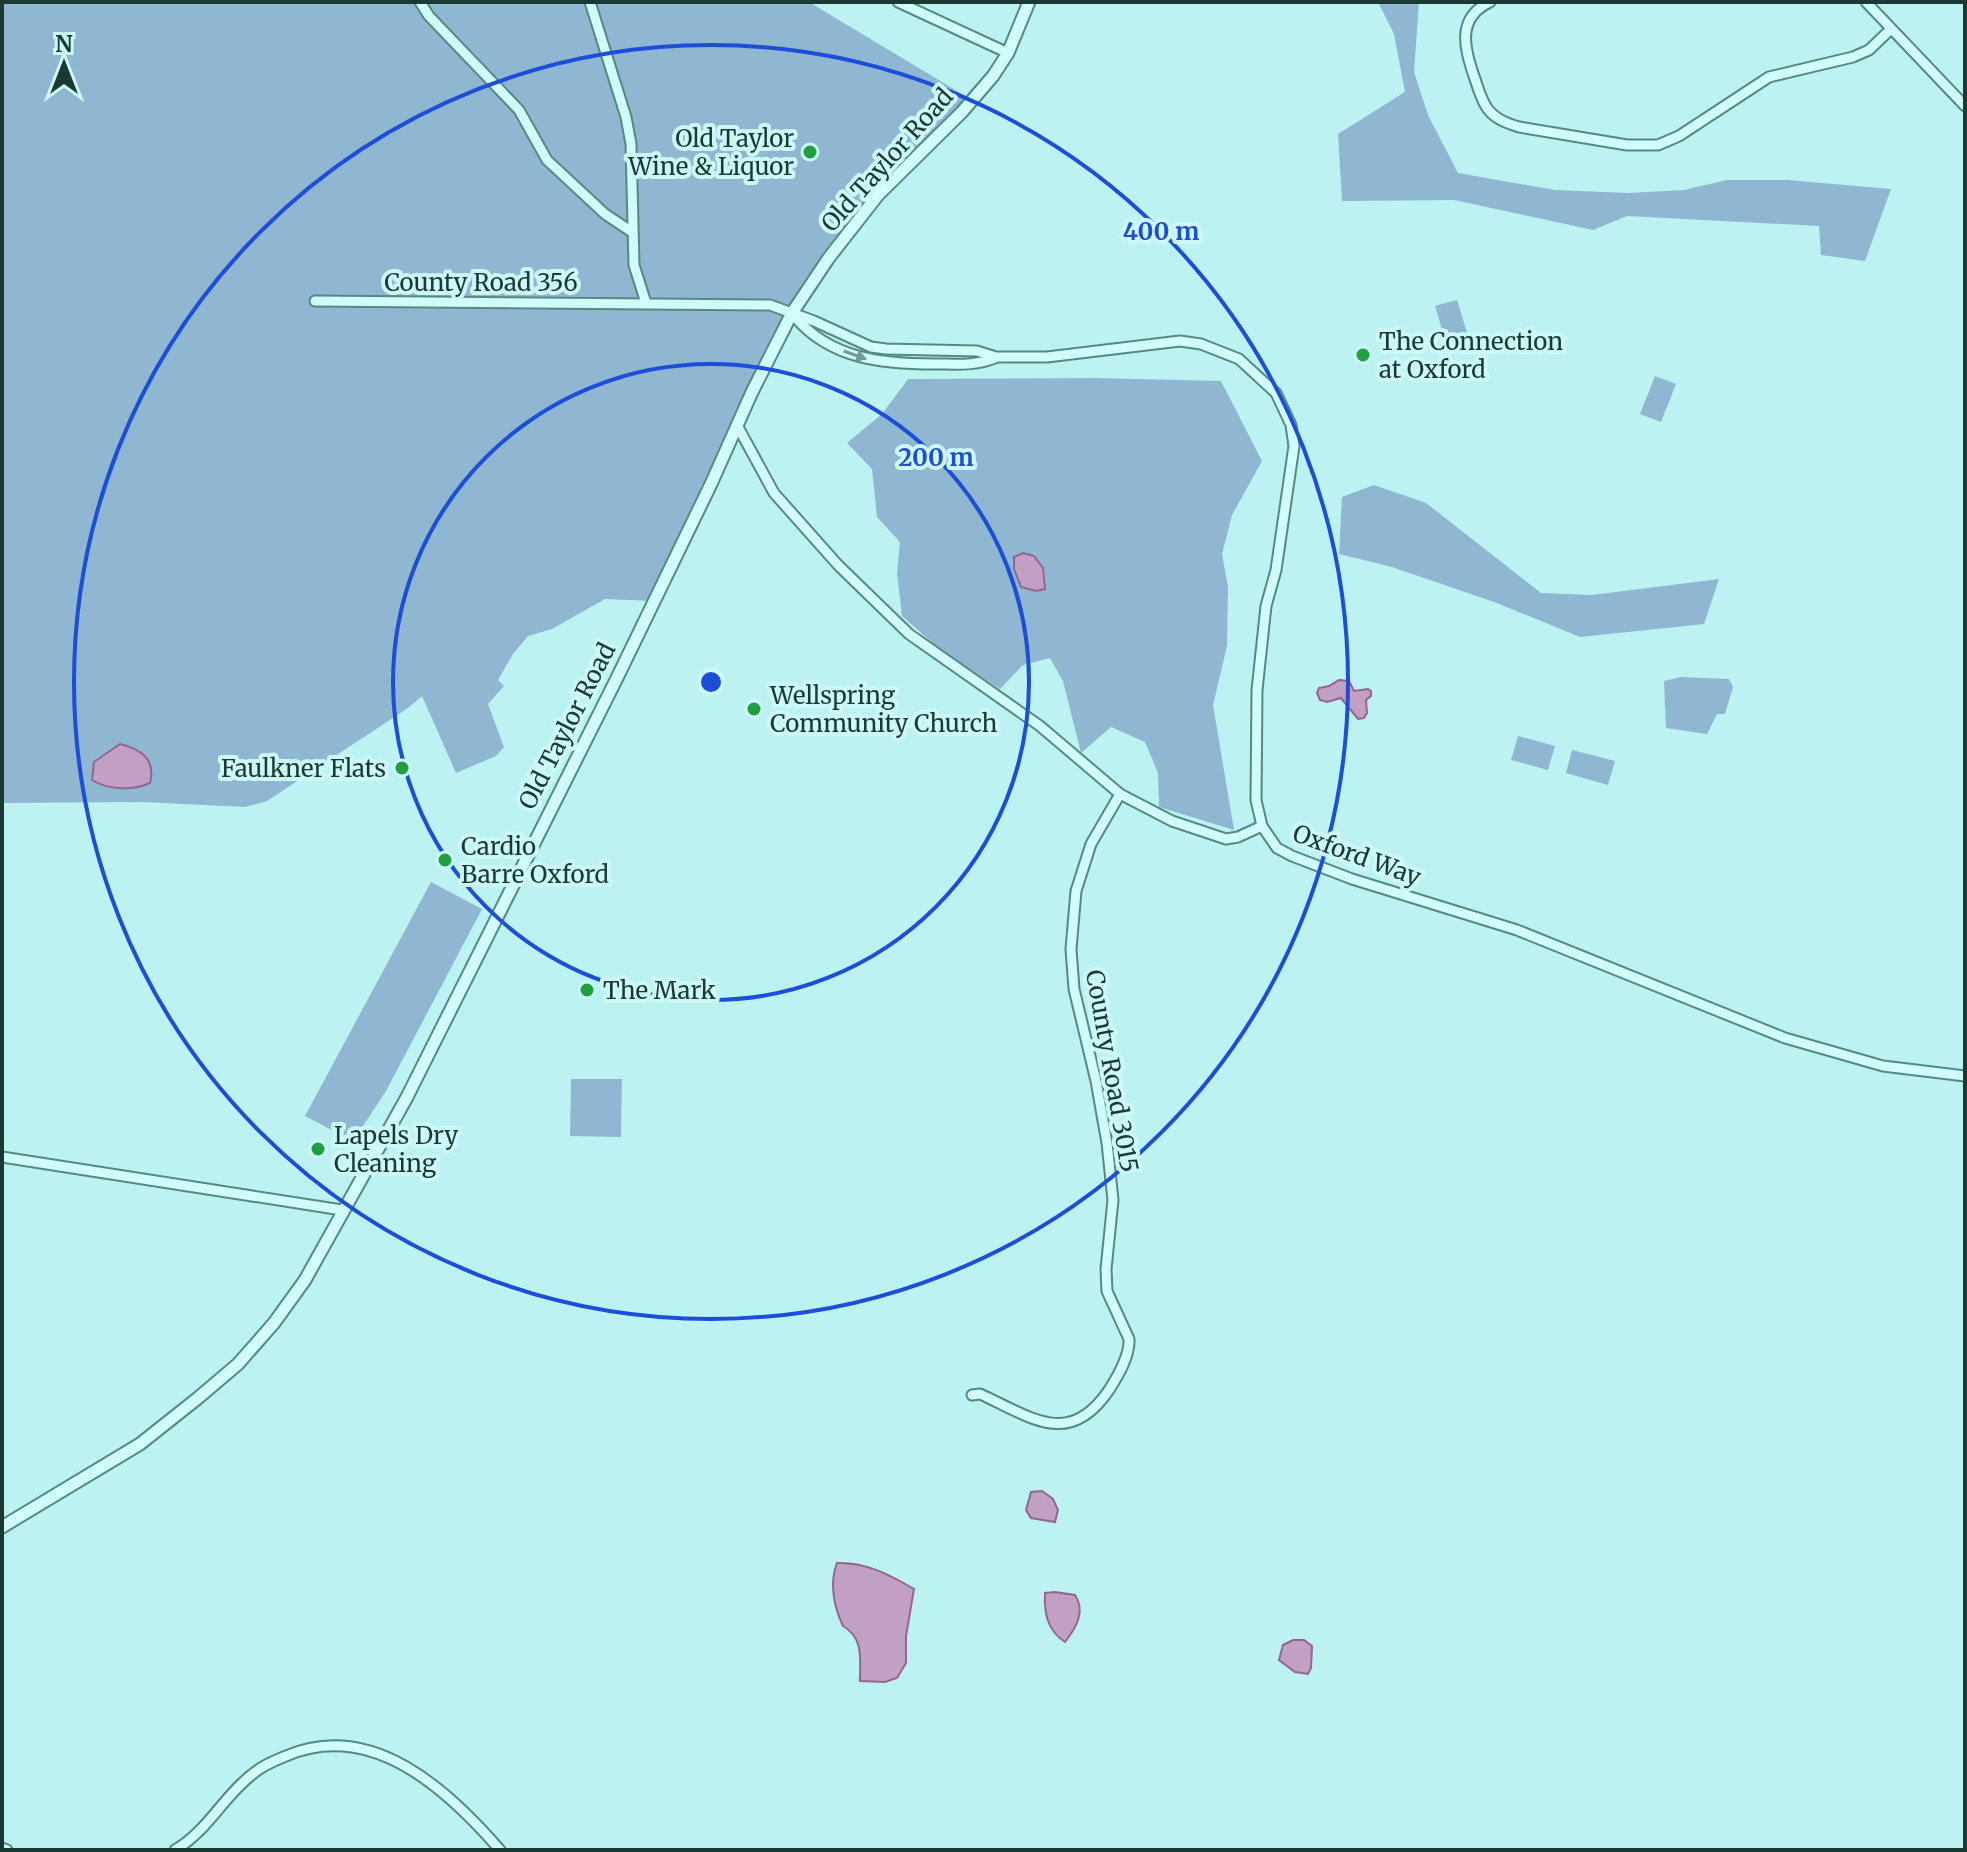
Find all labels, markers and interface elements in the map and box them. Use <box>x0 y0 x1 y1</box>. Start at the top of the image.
north arrow <box>24 24 104 104</box>
text: N <box>55 30 73 58</box>
street label: Old Taylor Road <box>814 82 960 238</box>
place label: Old Taylor Wine & Liquor <box>627 123 794 182</box>
marker: Old Taylor Wine & Liquor <box>801 143 819 161</box>
text: 400 m <box>1123 216 1199 247</box>
street label: County Road 356 <box>384 267 578 298</box>
place label: The Connection at Oxford <box>1379 326 1563 385</box>
marker: The Connection at Oxford <box>1354 346 1372 364</box>
one-way arrow <box>843 350 867 362</box>
text: 200 m <box>898 442 974 473</box>
street label: Old Taylor Road <box>512 638 622 814</box>
centre of rings <box>697 668 725 696</box>
place label: Wellspring Community Church <box>769 680 998 739</box>
marker: Wellspring Community Church <box>745 700 763 718</box>
place label: Faulkner Flats <box>221 753 386 784</box>
marker: Faulkner Flats <box>393 759 411 777</box>
street label: Oxford Way <box>1289 817 1425 893</box>
place label: Cardio Barre Oxford <box>461 831 609 890</box>
marker: Cardio Barre Oxford <box>436 851 454 869</box>
street label: County Road 3015 <box>1079 967 1145 1175</box>
place label: The Mark <box>603 975 717 1006</box>
marker: The Mark <box>578 981 596 999</box>
place label: Lapels Dry Cleaning <box>334 1120 458 1179</box>
marker: Lapels Dry Cleaning <box>309 1140 327 1158</box>

